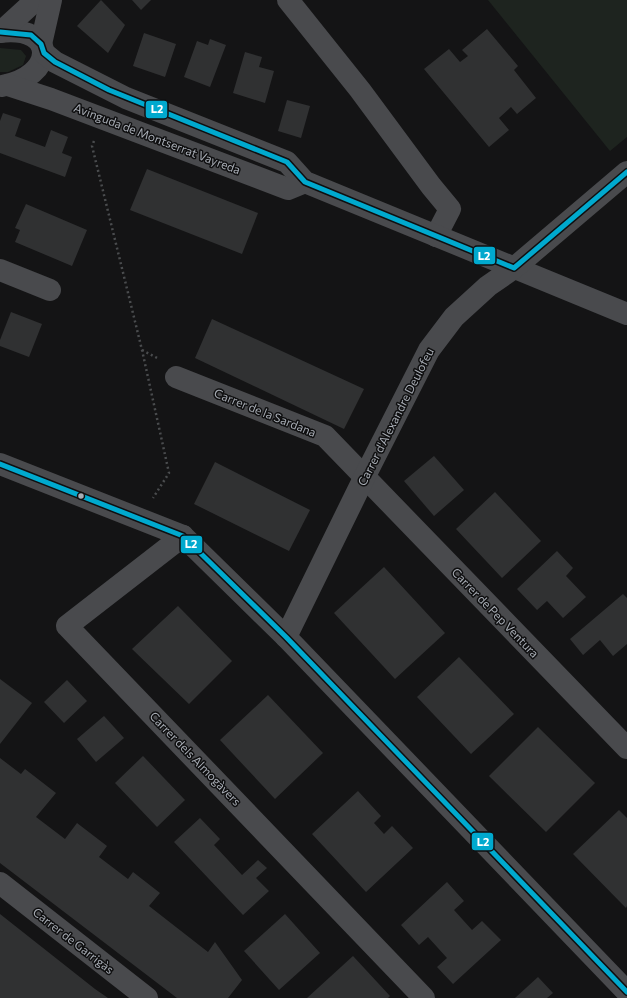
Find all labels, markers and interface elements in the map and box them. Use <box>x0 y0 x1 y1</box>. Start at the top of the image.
street label: Avinguda de Montserrat Vayreda <box>72 100 243 176</box>
line badge: L2 <box>145 100 168 119</box>
text: L2 <box>151 102 163 115</box>
line badge: L2 <box>473 246 496 265</box>
text: L2 <box>478 249 490 262</box>
street label: Carrer d'Alexandre Deulofeu <box>354 345 436 488</box>
street label: Carrer de la Sardana <box>212 385 318 439</box>
unlabelled marker <box>76 491 86 501</box>
line badge: L2 <box>180 535 203 554</box>
text: L2 <box>185 537 197 550</box>
street label: Carrer de Pep Ventura <box>449 565 542 660</box>
street label: Carrer dels Almogàvers <box>147 708 244 808</box>
line badge: L2 <box>471 832 494 851</box>
text: L2 <box>477 835 489 848</box>
street label: Carrer de Garrigàs <box>30 904 117 976</box>

